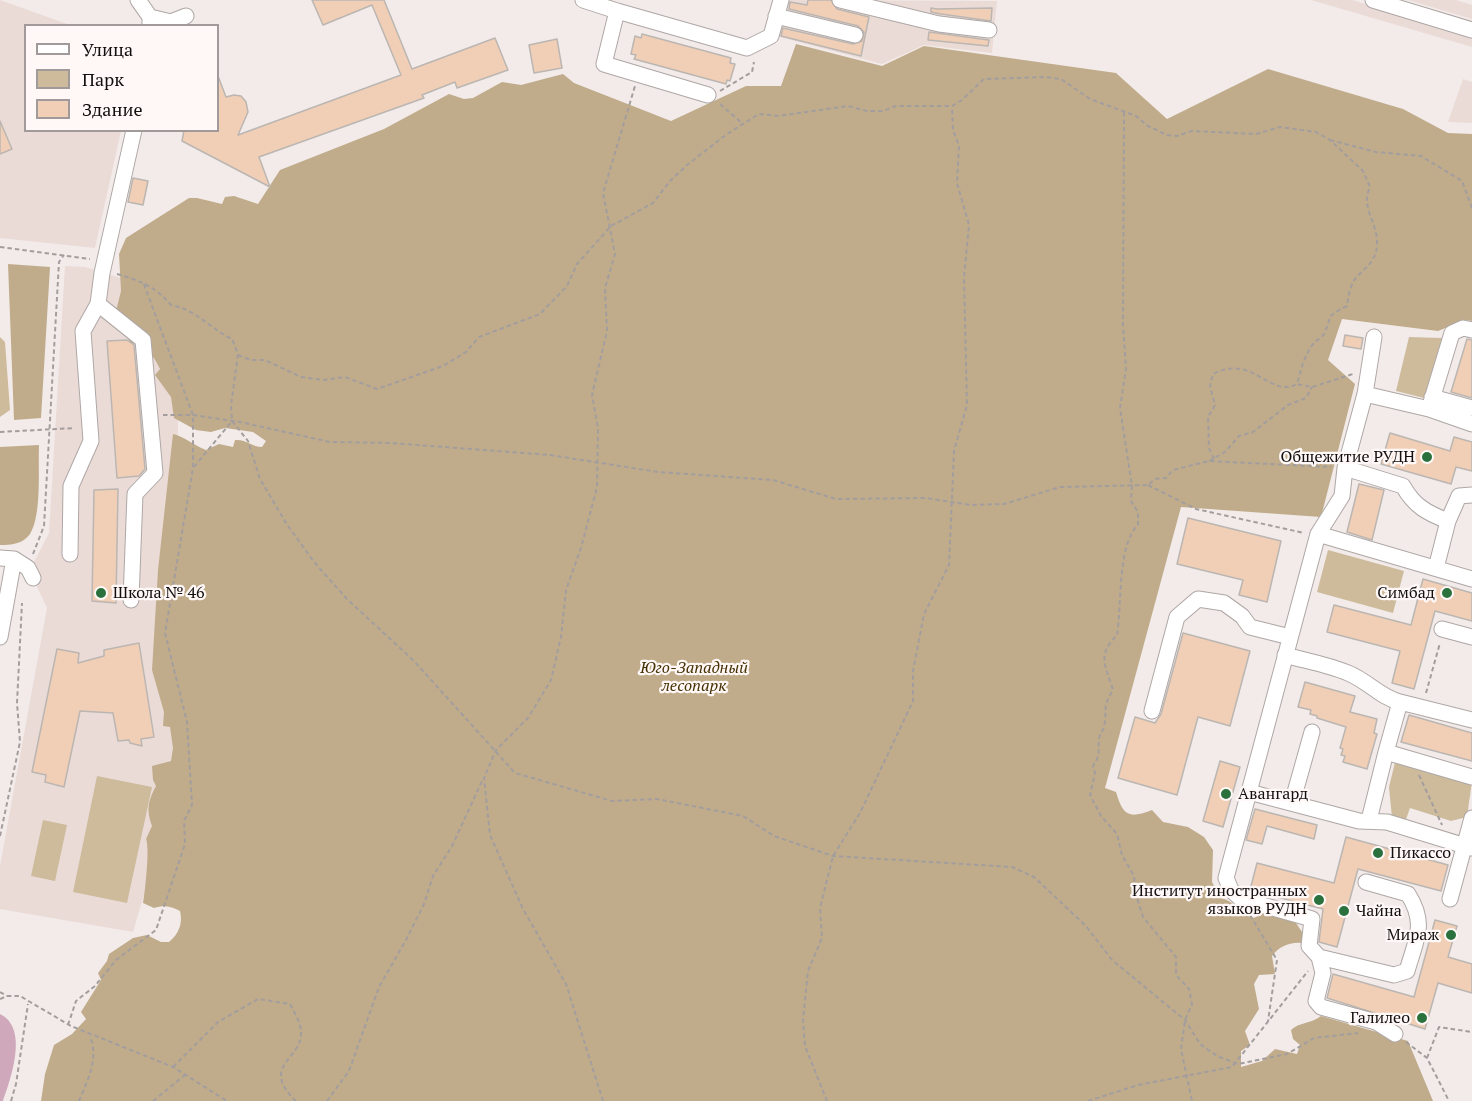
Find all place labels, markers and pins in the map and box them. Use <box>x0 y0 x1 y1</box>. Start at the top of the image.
place label: Общежитие РУДН <box>1281 447 1415 467</box>
marker: Общежитие РУДН <box>1420 450 1434 464</box>
place label: Школа № 46 <box>113 583 204 603</box>
place label: Симбад <box>1377 583 1435 603</box>
marker: Школа № 46 <box>94 586 108 600</box>
marker: Симбад <box>1440 586 1454 600</box>
place label: Авангард <box>1238 784 1308 804</box>
marker: Авангард <box>1219 787 1233 801</box>
place label: Пикассо <box>1390 843 1451 863</box>
marker: Пикассо <box>1371 846 1385 860</box>
place label: Институт иностранных языков РУДН <box>1132 881 1307 919</box>
marker: Институт иностранных языков РУДН <box>1312 893 1326 907</box>
place label: Чайна <box>1356 901 1402 921</box>
marker: Чайна <box>1337 904 1351 918</box>
place label: Мираж <box>1387 925 1439 945</box>
marker: Мираж <box>1444 928 1458 942</box>
place label: Галилео <box>1350 1008 1410 1028</box>
marker: Галилео <box>1415 1011 1429 1025</box>

